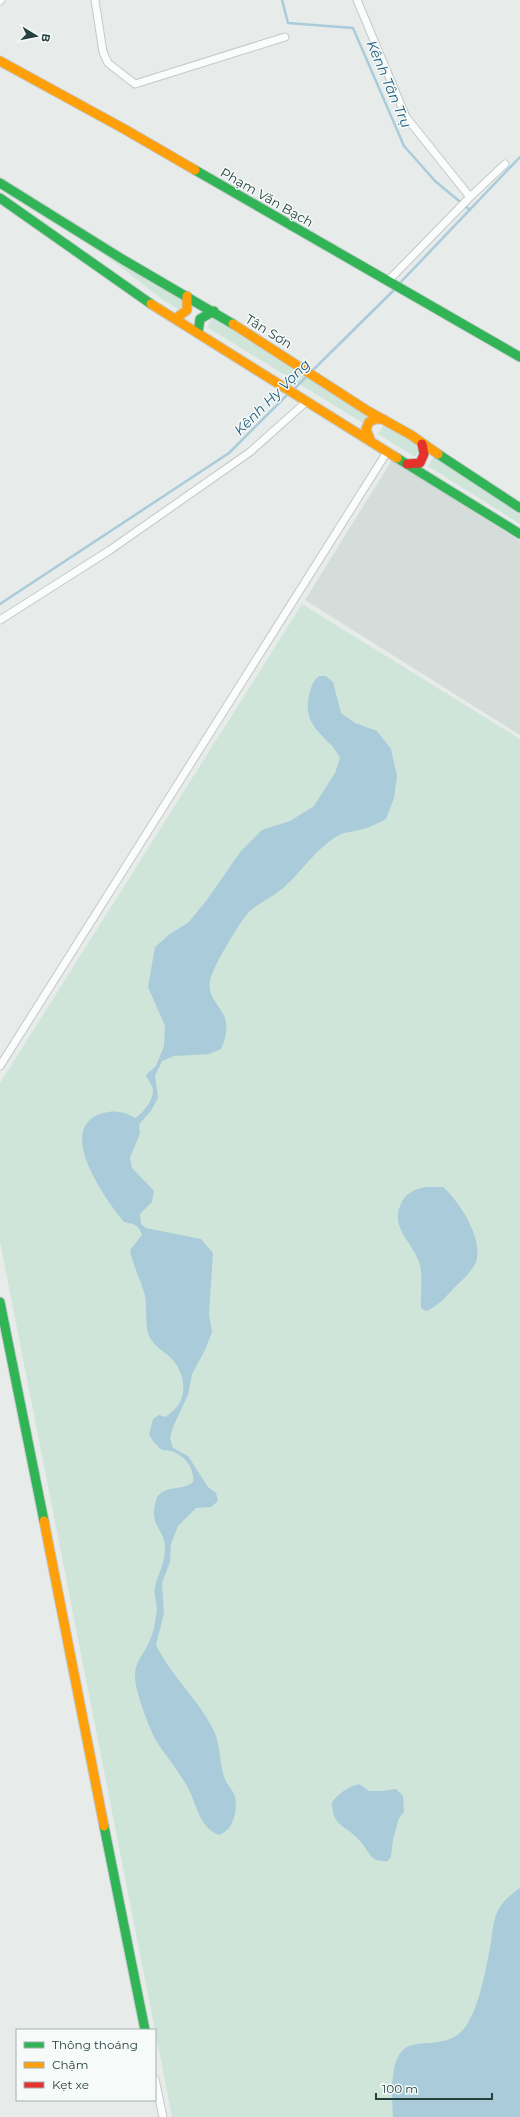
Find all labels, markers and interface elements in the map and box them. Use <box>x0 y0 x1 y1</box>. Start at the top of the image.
north arrow <box>16 16 56 56</box>
text: B <box>38 32 53 43</box>
water label: Kênh Tân Trụ <box>362 37 416 131</box>
street label: Phạm Văn Bạch <box>218 164 316 230</box>
street label: Tân Sơn <box>243 310 295 352</box>
water label: Kênh Hy Vọng <box>230 355 314 439</box>
legend <box>16 2029 156 2101</box>
text: Thông thoáng <box>52 2037 138 2052</box>
text: Chậm <box>52 2057 88 2072</box>
scale bar <box>376 2075 492 2101</box>
text: Kẹt xe <box>52 2077 89 2092</box>
text: 100 m <box>382 2081 418 2096</box>

